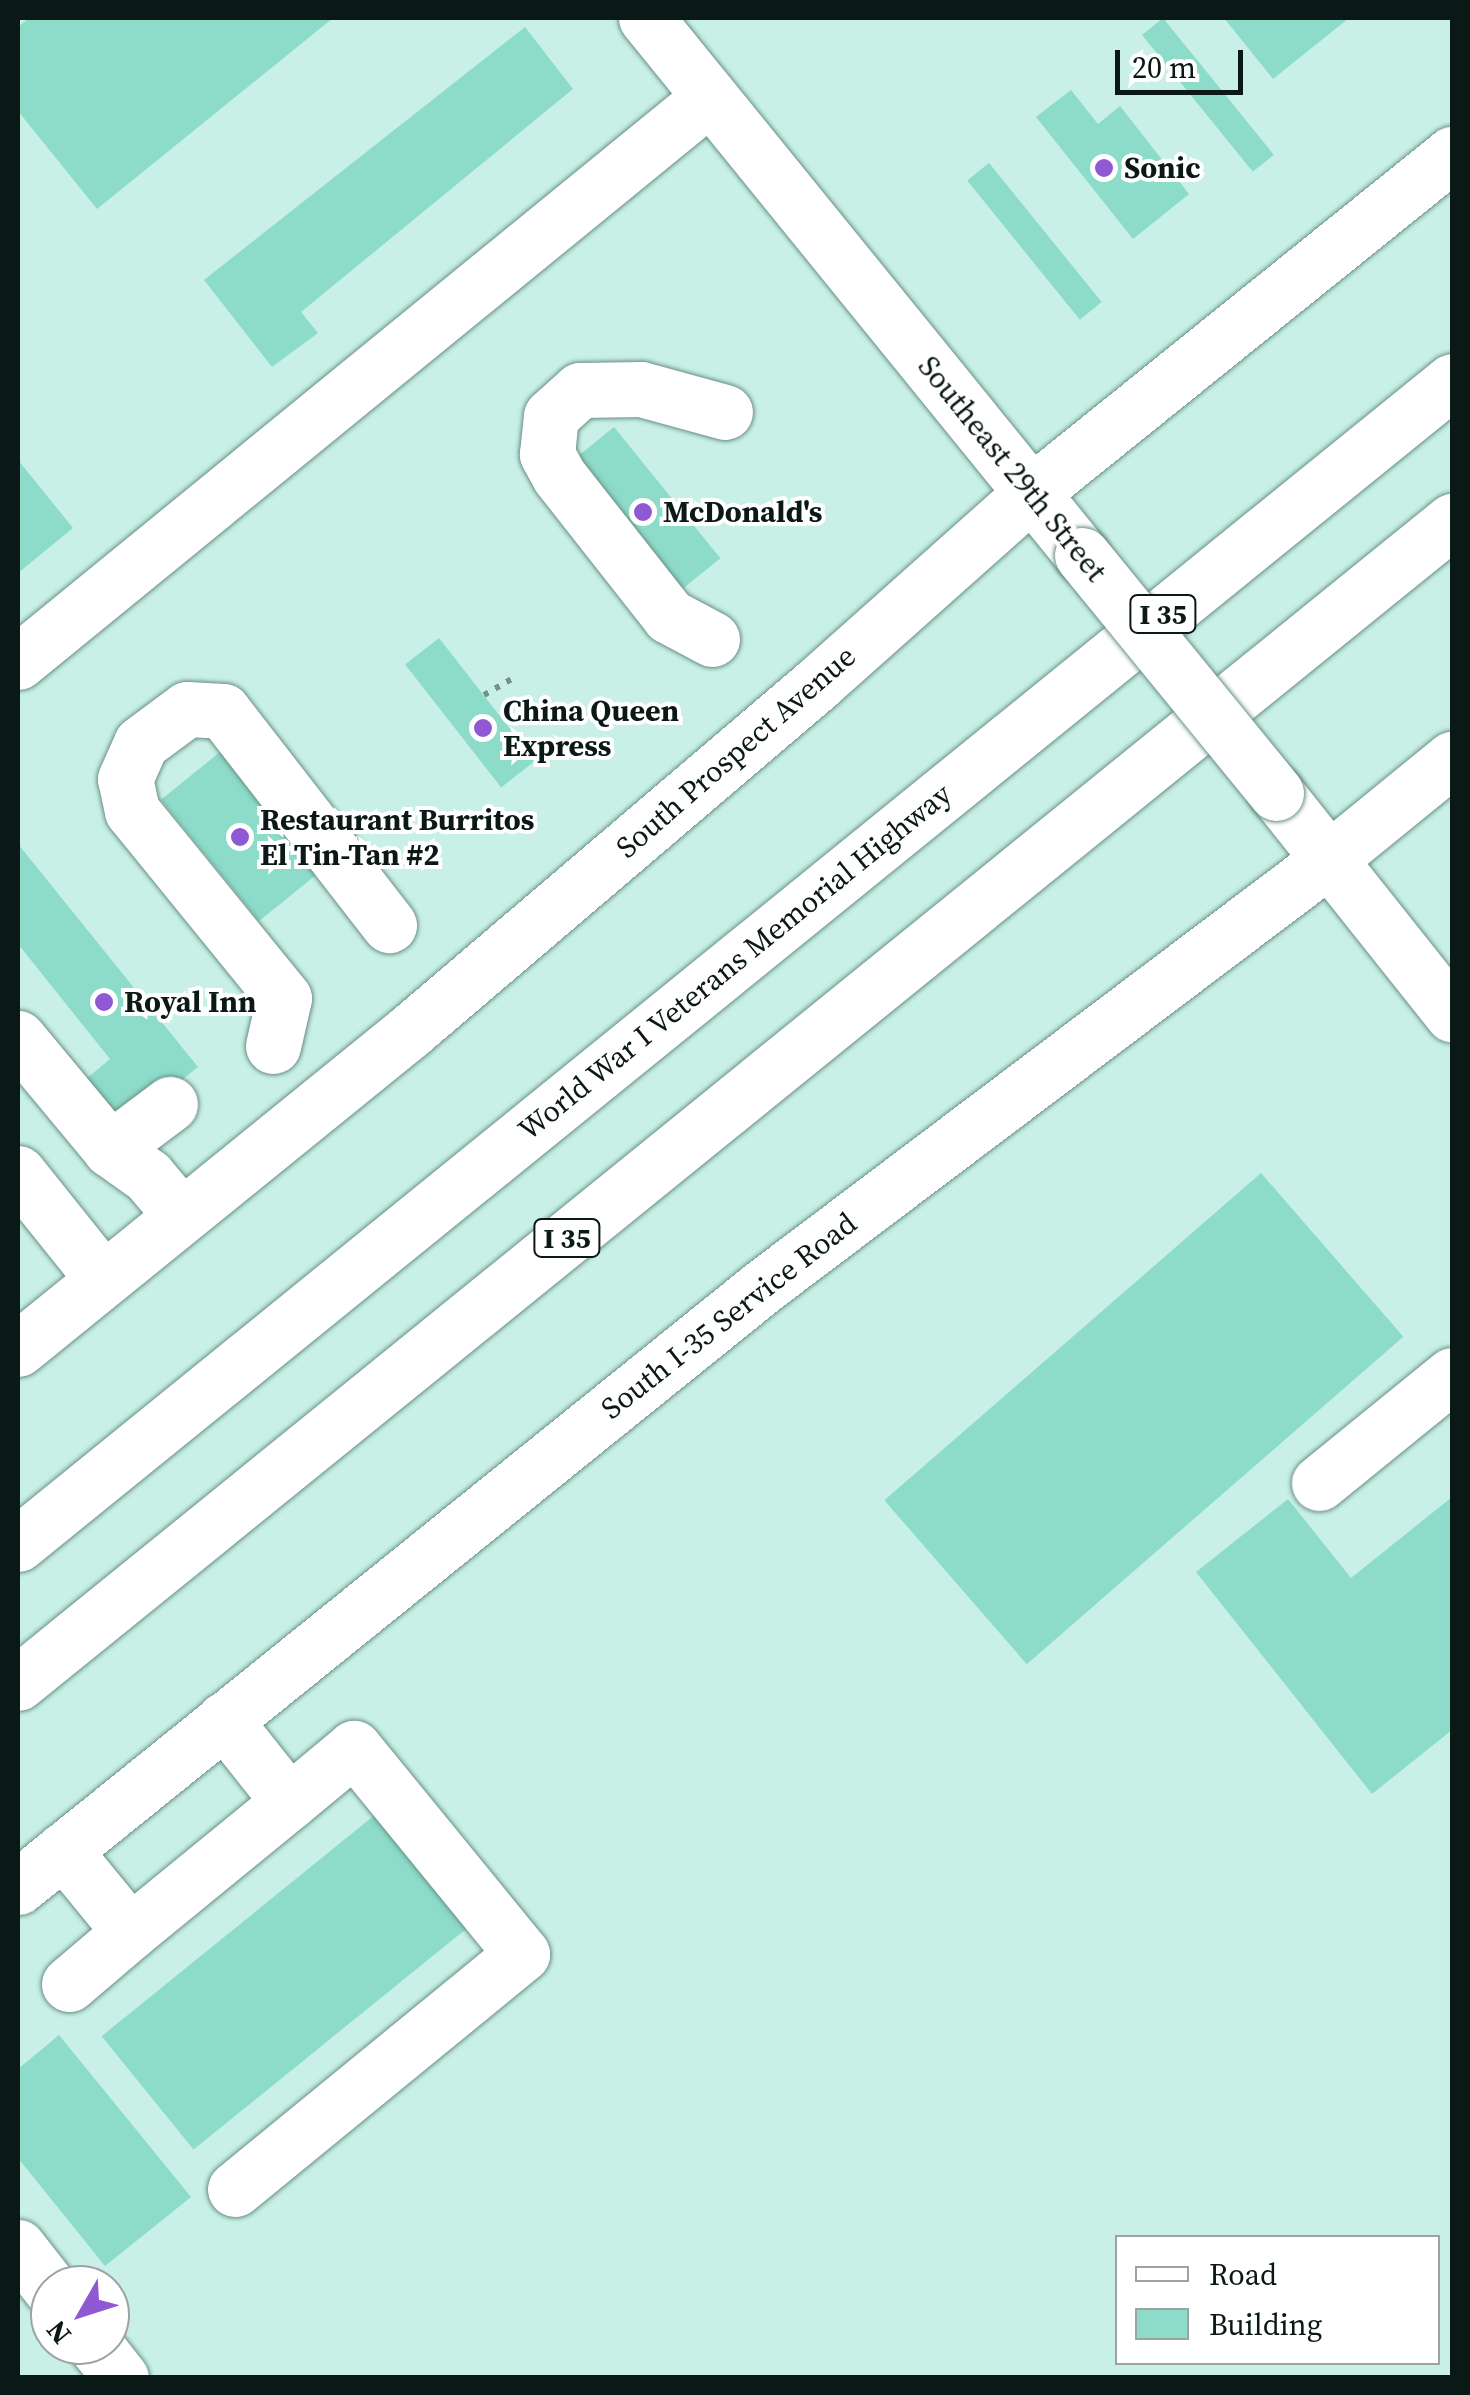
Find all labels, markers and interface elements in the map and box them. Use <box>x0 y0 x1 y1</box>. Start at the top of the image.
scale bar <box>1120 30 1248 92</box>
text: 20 m <box>1132 47 1196 88</box>
place label: Sonic <box>1124 150 1201 186</box>
marker: Sonic <box>1093 157 1115 179</box>
street label: Southeast 29th Street <box>910 349 1114 589</box>
place label: McDonald's <box>663 494 822 530</box>
marker: McDonald's <box>632 501 654 523</box>
road number: I 35 <box>1128 591 1198 637</box>
street label: South Prospect Avenue <box>609 638 863 866</box>
place label: China Queen Express <box>503 693 679 764</box>
marker: China Queen Express <box>472 717 494 739</box>
street label: World War I Veterans Memorial Highway <box>511 776 959 1148</box>
place label: Restaurant Burritos El Tin-Tan #2 <box>260 802 534 872</box>
marker: Restaurant Burritos El Tin-Tan #2 <box>229 826 251 848</box>
place label: Royal Inn <box>124 984 257 1020</box>
marker: Royal Inn <box>93 991 115 1013</box>
street label: South I-35 Service Road <box>594 1205 864 1427</box>
road number: I 35 <box>532 1215 602 1261</box>
legend <box>1115 2235 1440 2365</box>
text: Road <box>1209 2254 1277 2295</box>
north arrow <box>30 2265 130 2365</box>
text: Building <box>1209 2304 1322 2345</box>
text: N <box>37 2313 79 2353</box>

